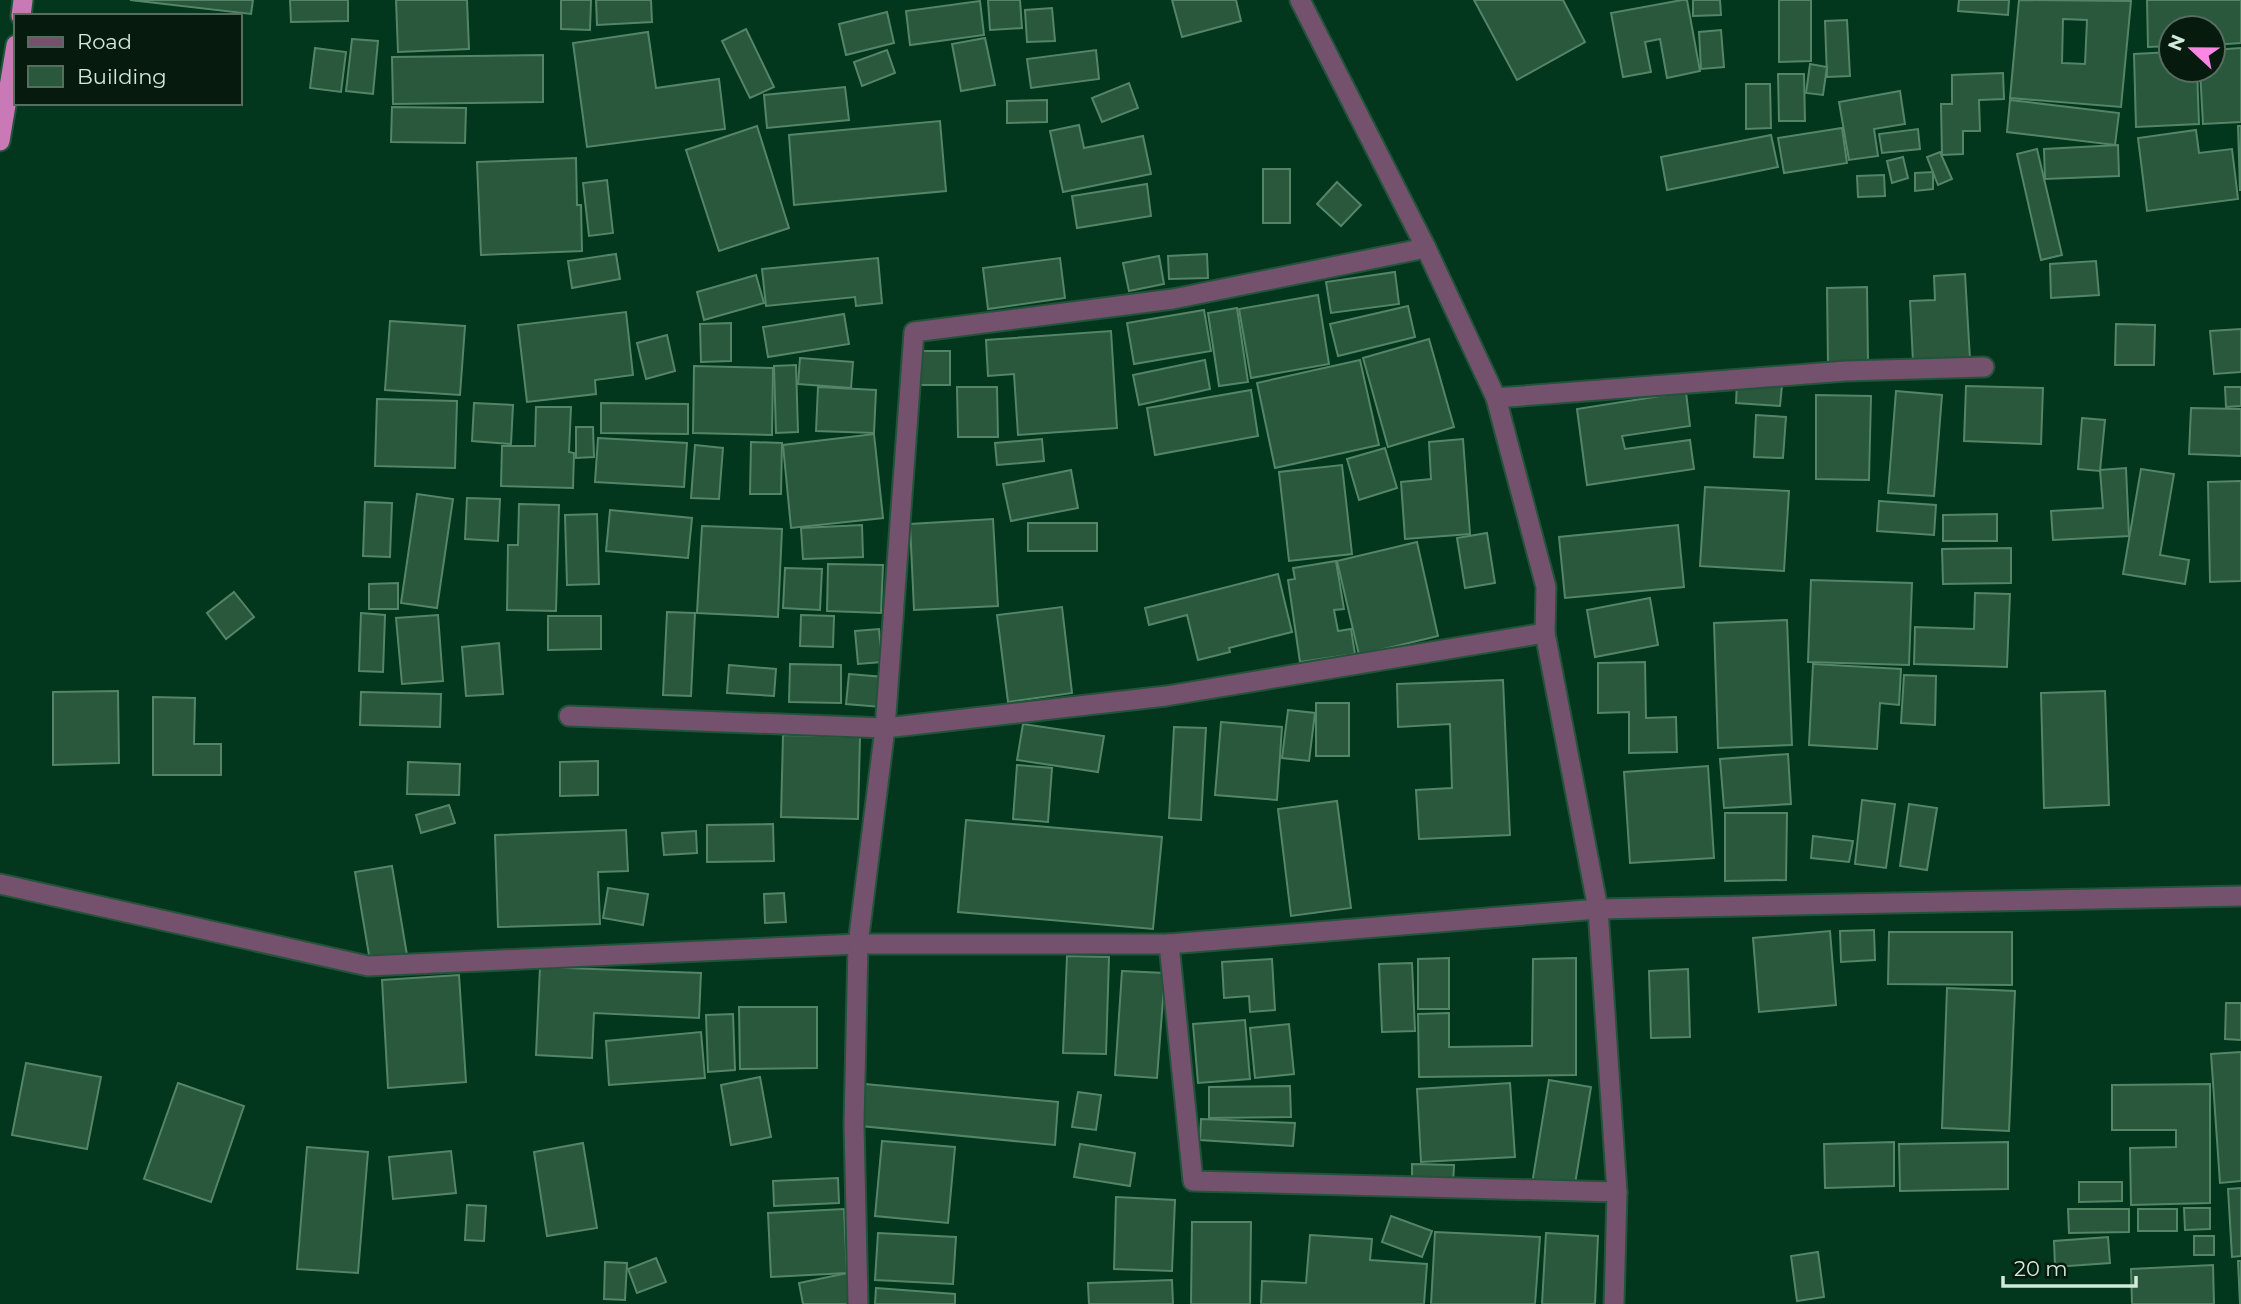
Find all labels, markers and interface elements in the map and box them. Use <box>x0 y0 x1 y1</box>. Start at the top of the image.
legend <box>14 14 242 105</box>
north arrow <box>2157 14 2227 84</box>
text: Road <box>77 29 132 54</box>
text: N <box>2163 31 2190 54</box>
text: Building <box>77 64 167 89</box>
scale bar <box>2003 1244 2136 1288</box>
text: 20 m <box>2014 1256 2068 1281</box>

